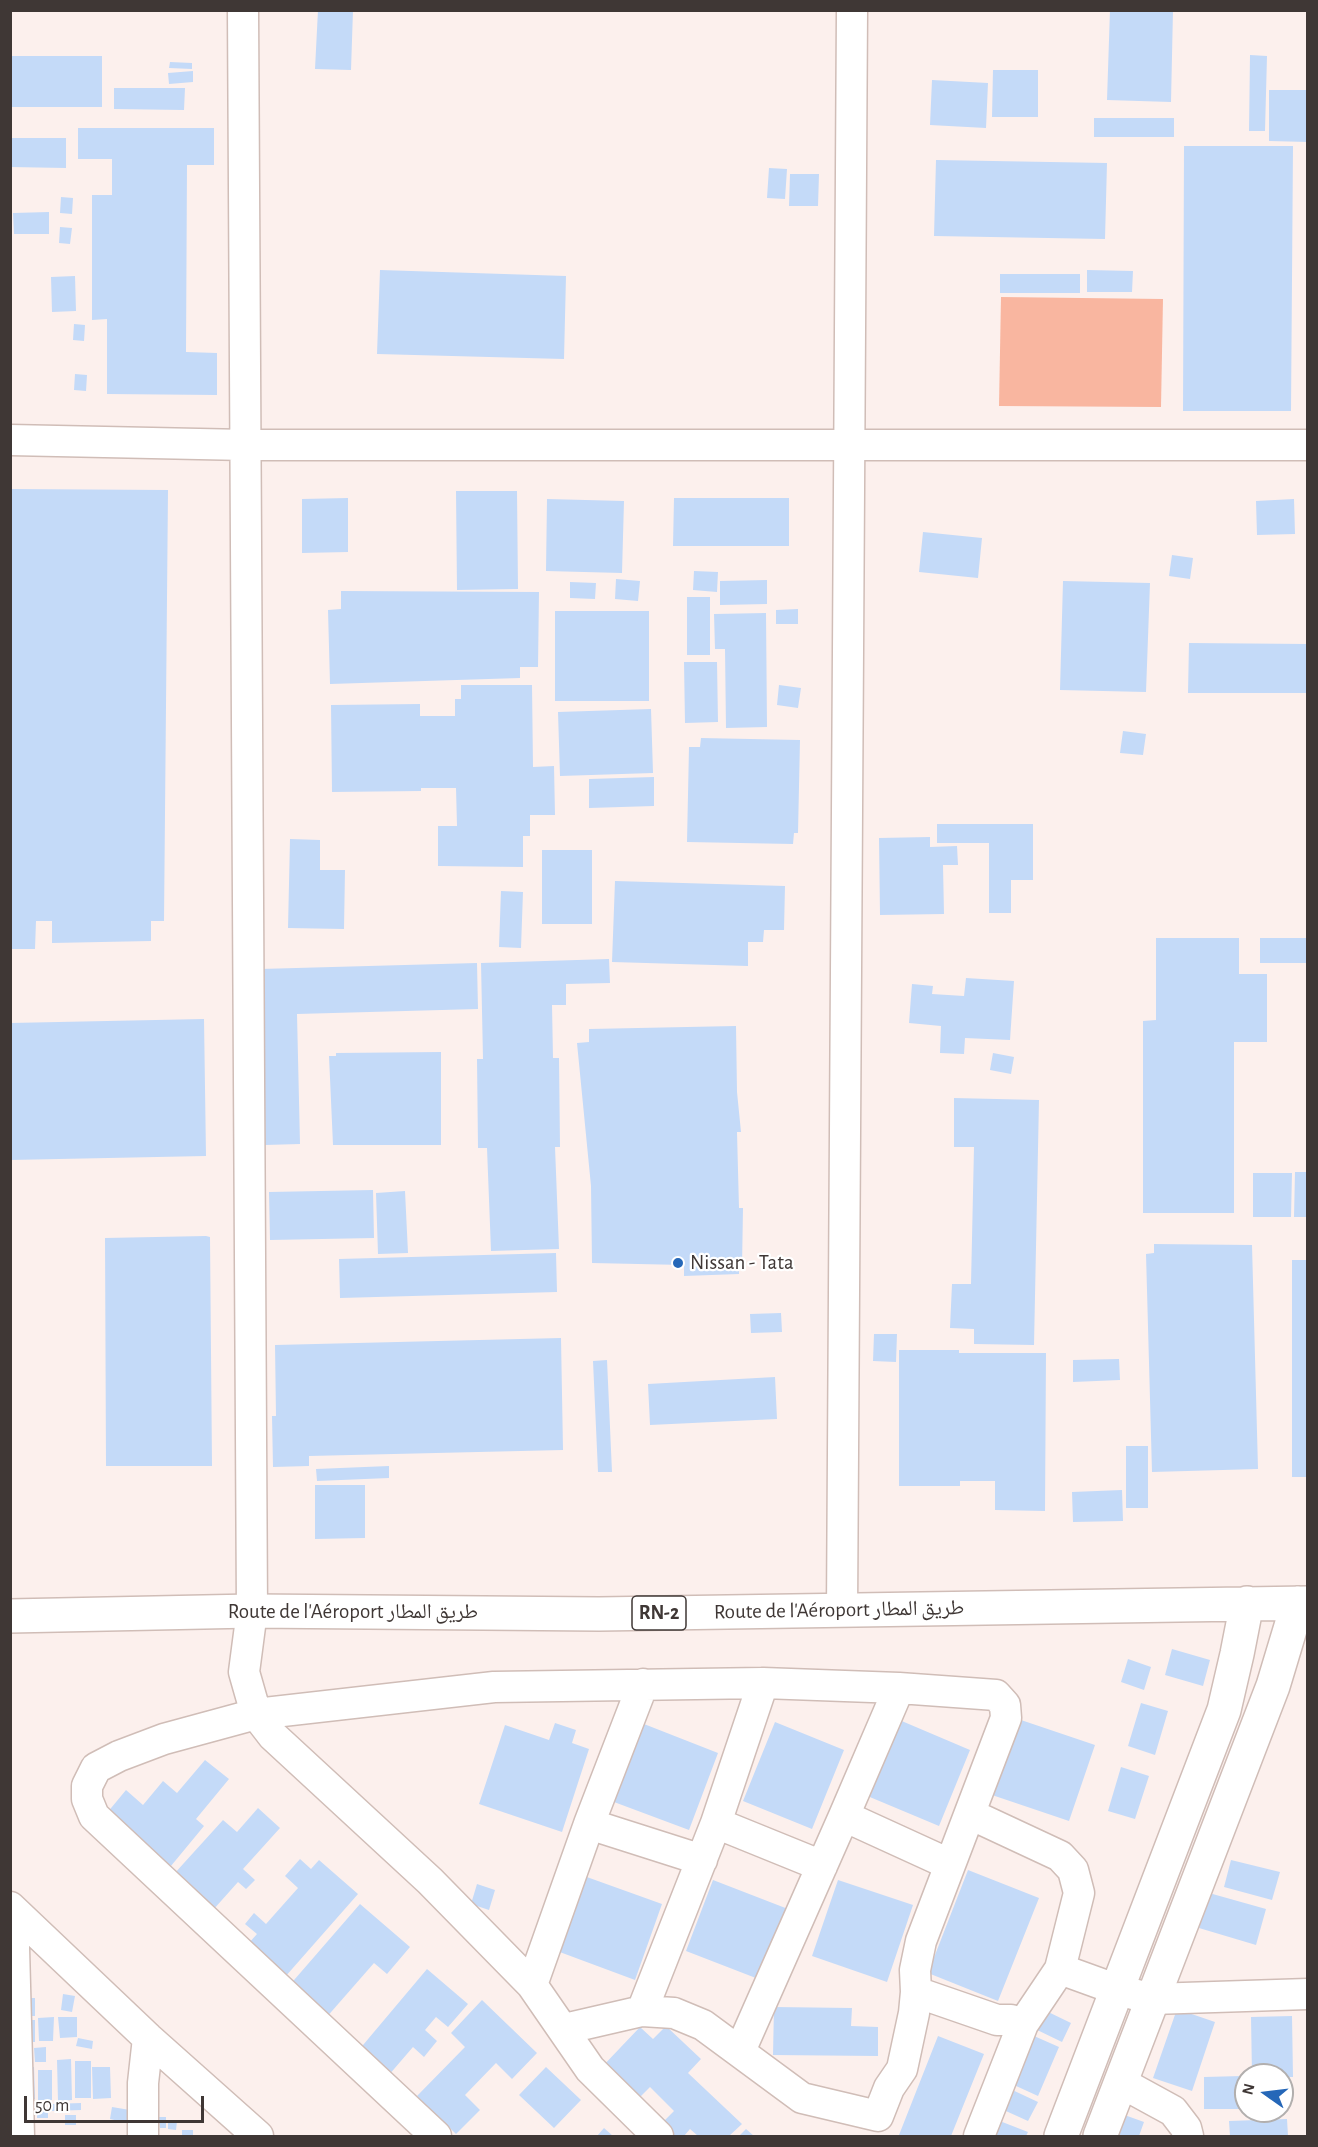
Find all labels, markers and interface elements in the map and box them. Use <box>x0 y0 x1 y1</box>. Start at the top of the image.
place label: Nissan - Tata <box>690 1250 794 1276</box>
marker: Nissan - Tata <box>671 1256 685 1270</box>
street label: Route de l'Aéroport طريق المطار <box>714 1595 964 1625</box>
road number: RN-2 <box>632 1596 686 1630</box>
street label: Route de l'Aéroport طريق المطار <box>228 1599 478 1625</box>
north arrow <box>1234 2063 1294 2123</box>
text: N <box>1239 2082 1258 2096</box>
scale bar <box>27 2084 207 2122</box>
text: 50 m <box>35 2097 69 2115</box>

